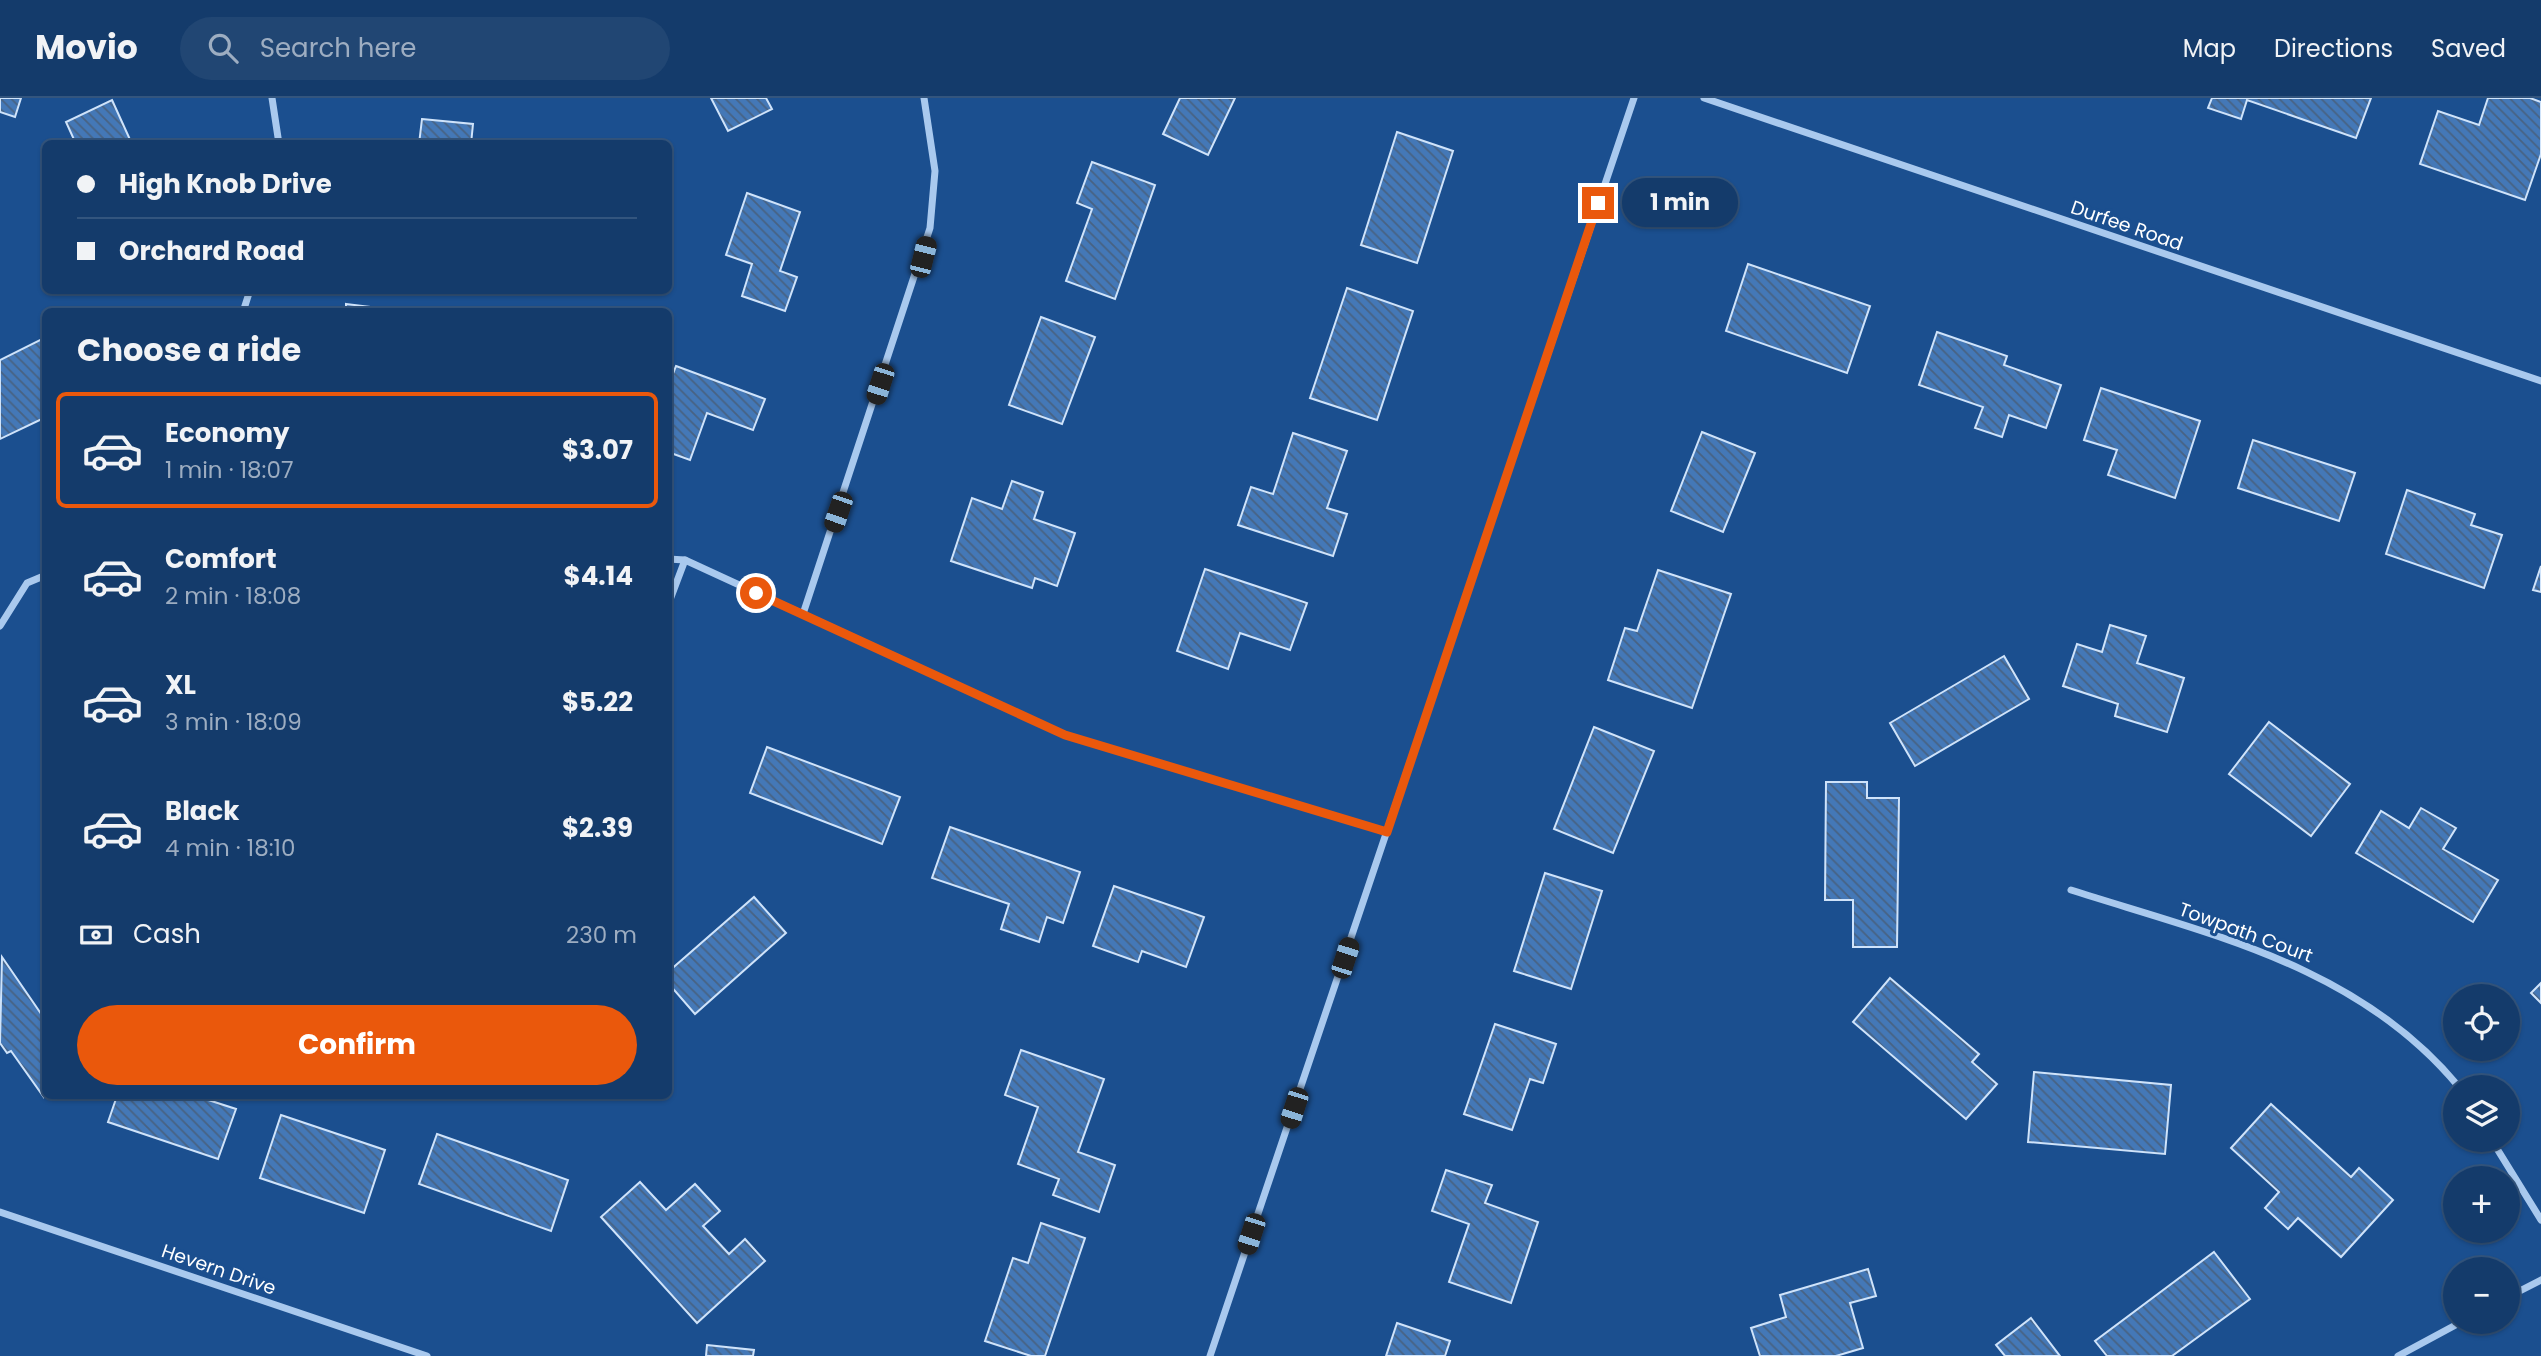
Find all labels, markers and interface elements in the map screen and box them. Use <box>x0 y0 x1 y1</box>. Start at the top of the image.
search box <box>180 17 670 80</box>
text: Movio <box>35 24 138 71</box>
icon: search <box>204 29 242 67</box>
text: Search here <box>260 30 416 66</box>
text: Map <box>2183 32 2236 65</box>
text: Directions <box>2274 32 2393 65</box>
text: Saved <box>2431 32 2506 65</box>
text: High Knob Drive <box>119 166 332 202</box>
callout: 1 min <box>1622 178 1738 228</box>
text: 1 min <box>1650 186 1710 218</box>
route end <box>1582 187 1614 219</box>
street label: Durfee Road <box>2067 194 2187 257</box>
text: Orchard Road <box>119 233 305 269</box>
car <box>908 234 939 280</box>
text: Choose a ride <box>77 327 301 372</box>
car <box>864 361 897 407</box>
text: Economy <box>165 415 289 451</box>
icon: car <box>81 419 144 482</box>
text: $3.07 <box>562 432 633 468</box>
text: 1 min · 18:07 <box>165 454 294 486</box>
car <box>822 489 855 535</box>
text: Comfort <box>165 541 277 577</box>
icon: car <box>81 545 144 608</box>
text: $4.14 <box>564 558 633 594</box>
route start <box>740 577 772 609</box>
text: 2 min · 18:08 <box>165 580 301 612</box>
text: XL <box>165 667 196 703</box>
icon: car <box>81 671 144 734</box>
text: $5.22 <box>562 684 633 720</box>
text: 3 min · 18:09 <box>165 706 302 738</box>
text: Black <box>165 793 239 829</box>
icon: car <box>81 797 144 860</box>
text: $2.39 <box>562 810 633 846</box>
text: 4 min · 18:10 <box>165 832 295 864</box>
street label: Towpath Court <box>2175 896 2317 969</box>
icon: cash <box>77 916 115 954</box>
text: Cash <box>133 916 201 952</box>
text: 230 m <box>566 919 637 951</box>
car <box>1329 935 1362 981</box>
map controls <box>2443 984 2520 1334</box>
button: locate <box>2443 984 2520 1061</box>
button: Confirm <box>77 1005 637 1085</box>
button: layers <box>2443 1075 2520 1152</box>
car <box>1278 1085 1311 1131</box>
button: + <box>2443 1166 2520 1243</box>
car <box>1235 1211 1268 1257</box>
street label: Hevern Drive <box>158 1237 280 1302</box>
button: − <box>2443 1257 2520 1334</box>

